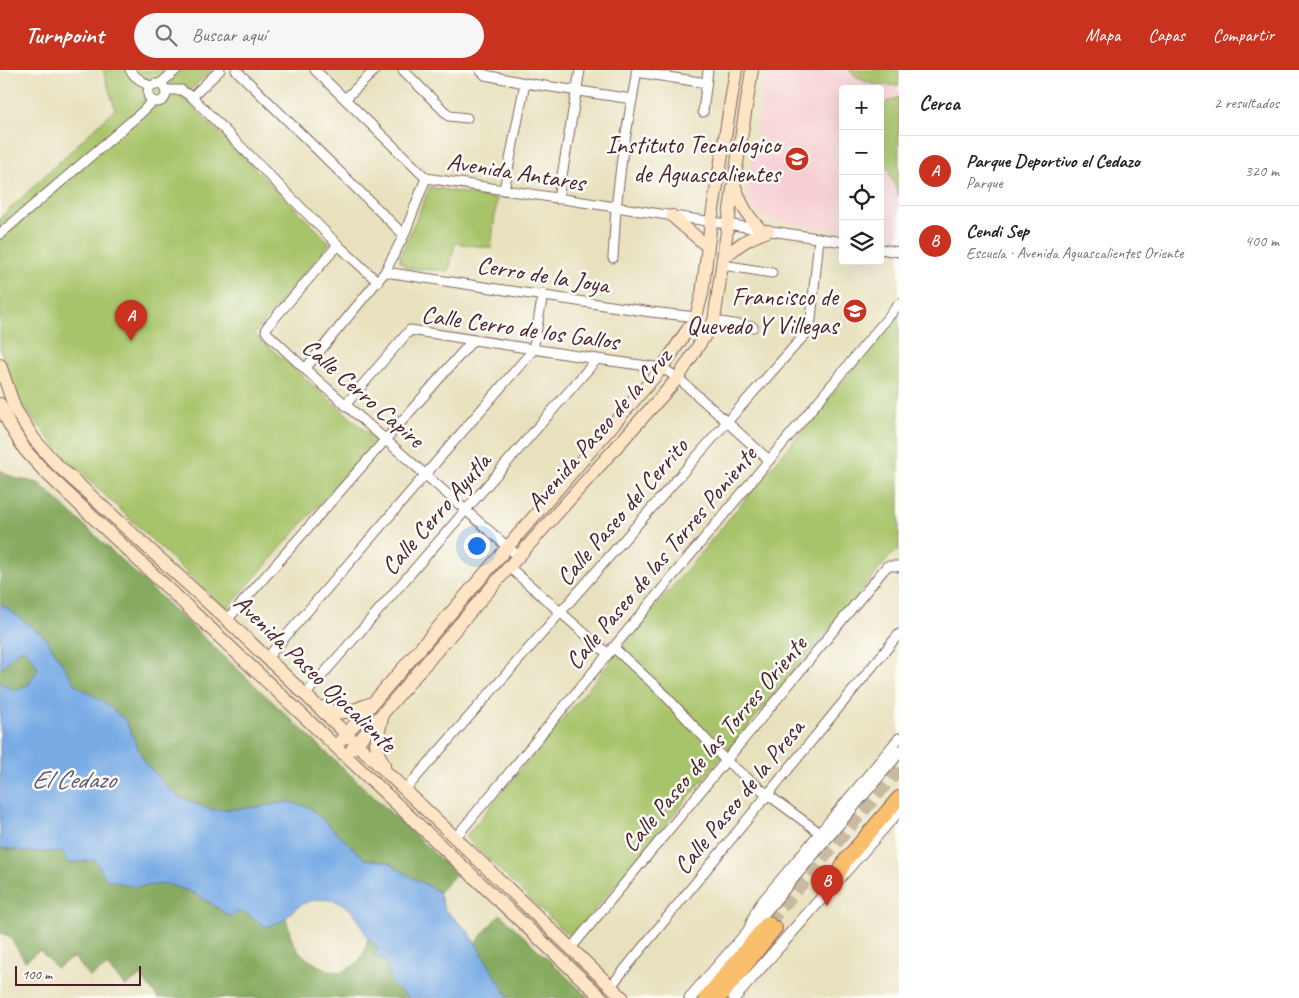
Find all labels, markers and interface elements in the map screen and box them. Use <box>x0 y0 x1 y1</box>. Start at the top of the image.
search box <box>134 13 484 58</box>
text: Turnpoint <box>25 20 104 50</box>
icon: search <box>152 21 180 49</box>
text: Buscar aquí <box>192 23 266 47</box>
text: Mapa <box>1085 24 1120 46</box>
text: Capas <box>1148 24 1185 46</box>
text: Compartir <box>1213 24 1274 46</box>
map controls <box>839 85 884 265</box>
button: + <box>839 85 884 130</box>
text: Cerca <box>919 90 960 116</box>
text: 2 resultados <box>1214 93 1279 113</box>
place label: Instituto Tecnologico de Aguascalientes <box>606 129 783 190</box>
button: − <box>839 130 884 175</box>
street label: Avenida Antares <box>445 145 590 199</box>
school or university icon: Instituto Tecnologico de Aguascalientes <box>784 146 810 172</box>
text: Parque Deportivo el Cedazo <box>966 149 1140 173</box>
text: A <box>931 161 939 181</box>
text: 320 m <box>1245 161 1279 181</box>
text: Parque <box>966 173 1003 193</box>
button: locate <box>839 175 884 220</box>
text: Cendi Sep <box>966 219 1029 243</box>
button: layers <box>839 220 884 265</box>
text: B <box>931 231 939 251</box>
text: 400 m <box>1245 231 1279 251</box>
text: Escuela · Avenida Aguascalientes Oriente <box>966 243 1184 263</box>
street label: Cerro de la Joya <box>475 249 614 302</box>
place label: Francisco de Quevedo Y Villegas <box>686 281 840 342</box>
street label: Calle Cerro de los Gallos <box>419 298 623 358</box>
school or university icon: Francisco de Quevedo Y Villegas <box>842 298 868 324</box>
pin: A <box>115 300 147 341</box>
street label: Calle Cerro Capire <box>295 331 432 456</box>
street label: Avenida Paseo de la Cruz <box>519 340 680 518</box>
street label: Calle Paseo del Cerrito <box>549 431 696 593</box>
street label: Calle Paseo de las Torres Poniente <box>558 438 765 676</box>
street label: Calle Cerro Ayutla <box>374 444 500 582</box>
your location <box>464 533 490 559</box>
street label: Avenida Paseo Ojocaliente <box>227 587 405 760</box>
street label: Calle Paseo de las Torres Oriente <box>614 628 815 859</box>
street label: Calle Paseo de la Presa <box>667 711 813 881</box>
water label: El Cedazo <box>31 763 118 796</box>
pin: B <box>811 865 843 906</box>
scale bar <box>15 963 141 986</box>
text: 100 m <box>22 966 52 983</box>

